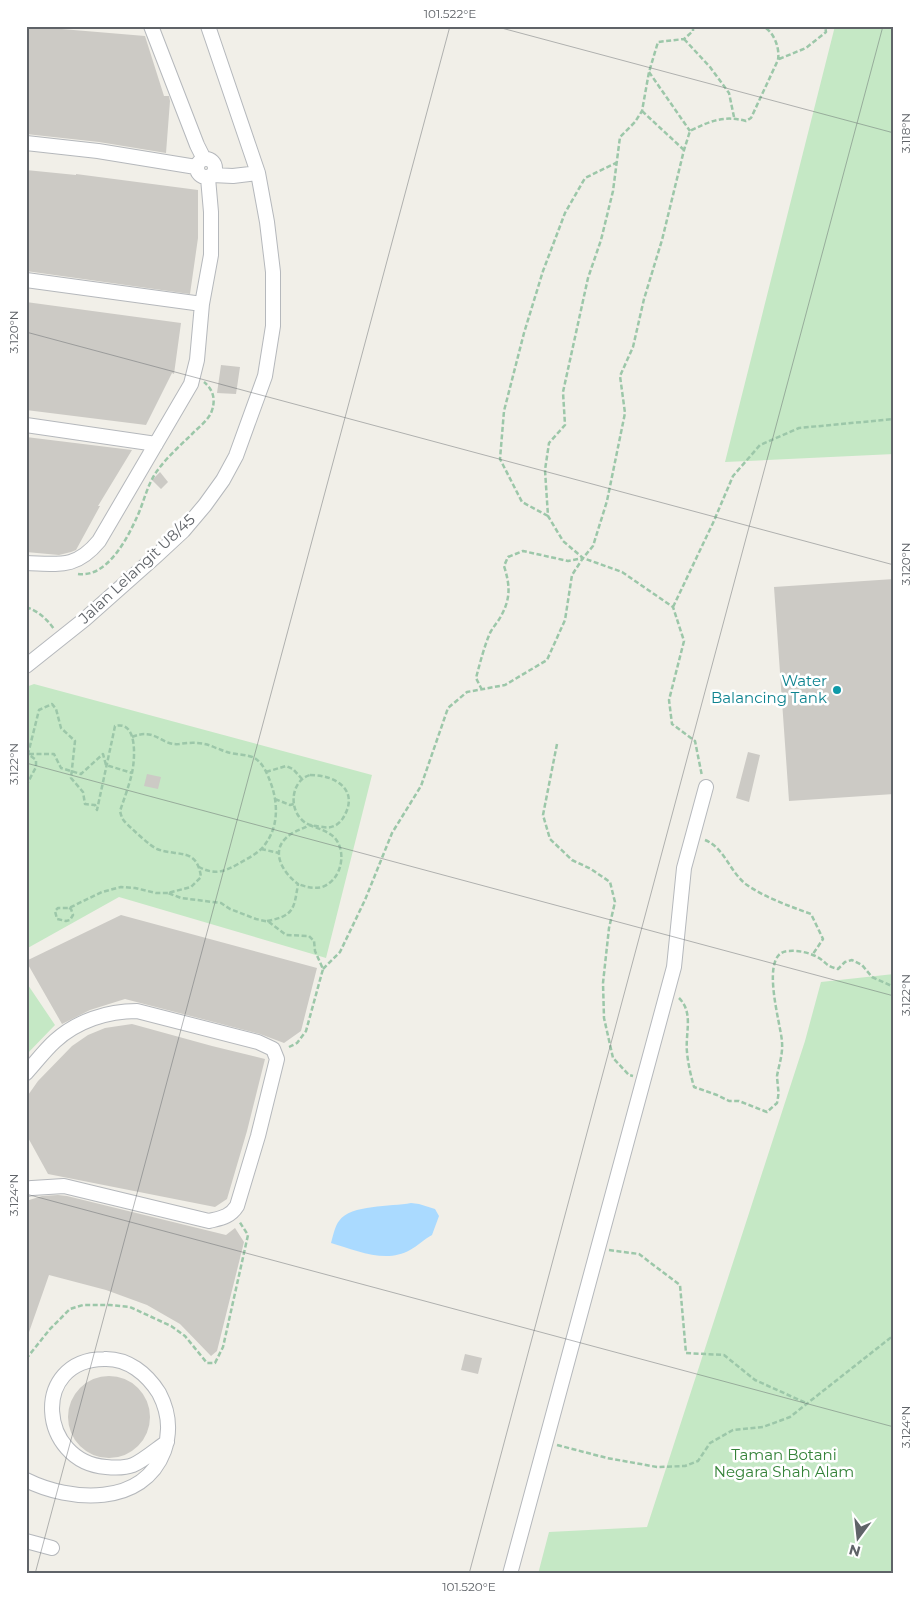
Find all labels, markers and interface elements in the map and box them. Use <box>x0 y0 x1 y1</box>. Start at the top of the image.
text: 101.522°E <box>424 6 476 21</box>
text: 3.118°N <box>898 113 913 153</box>
text: 3.120°N <box>6 310 21 354</box>
street label: Jalan Lelangit U8/45 <box>74 510 199 628</box>
text: 3.120°N <box>898 542 913 586</box>
place label: Water Balancing Tank <box>711 671 827 707</box>
marker: Water Balancing Tank <box>831 684 843 696</box>
text: 3.122°N <box>6 743 21 785</box>
text: 3.122°N <box>898 974 913 1016</box>
text: 3.124°N <box>6 1174 21 1216</box>
text: 3.124°N <box>898 1406 913 1448</box>
park label: Taman Botani Negara Shah Alam <box>714 1445 854 1481</box>
north arrow <box>832 1512 882 1562</box>
text: N <box>847 1540 862 1561</box>
text: 101.520°E <box>442 1579 496 1594</box>

